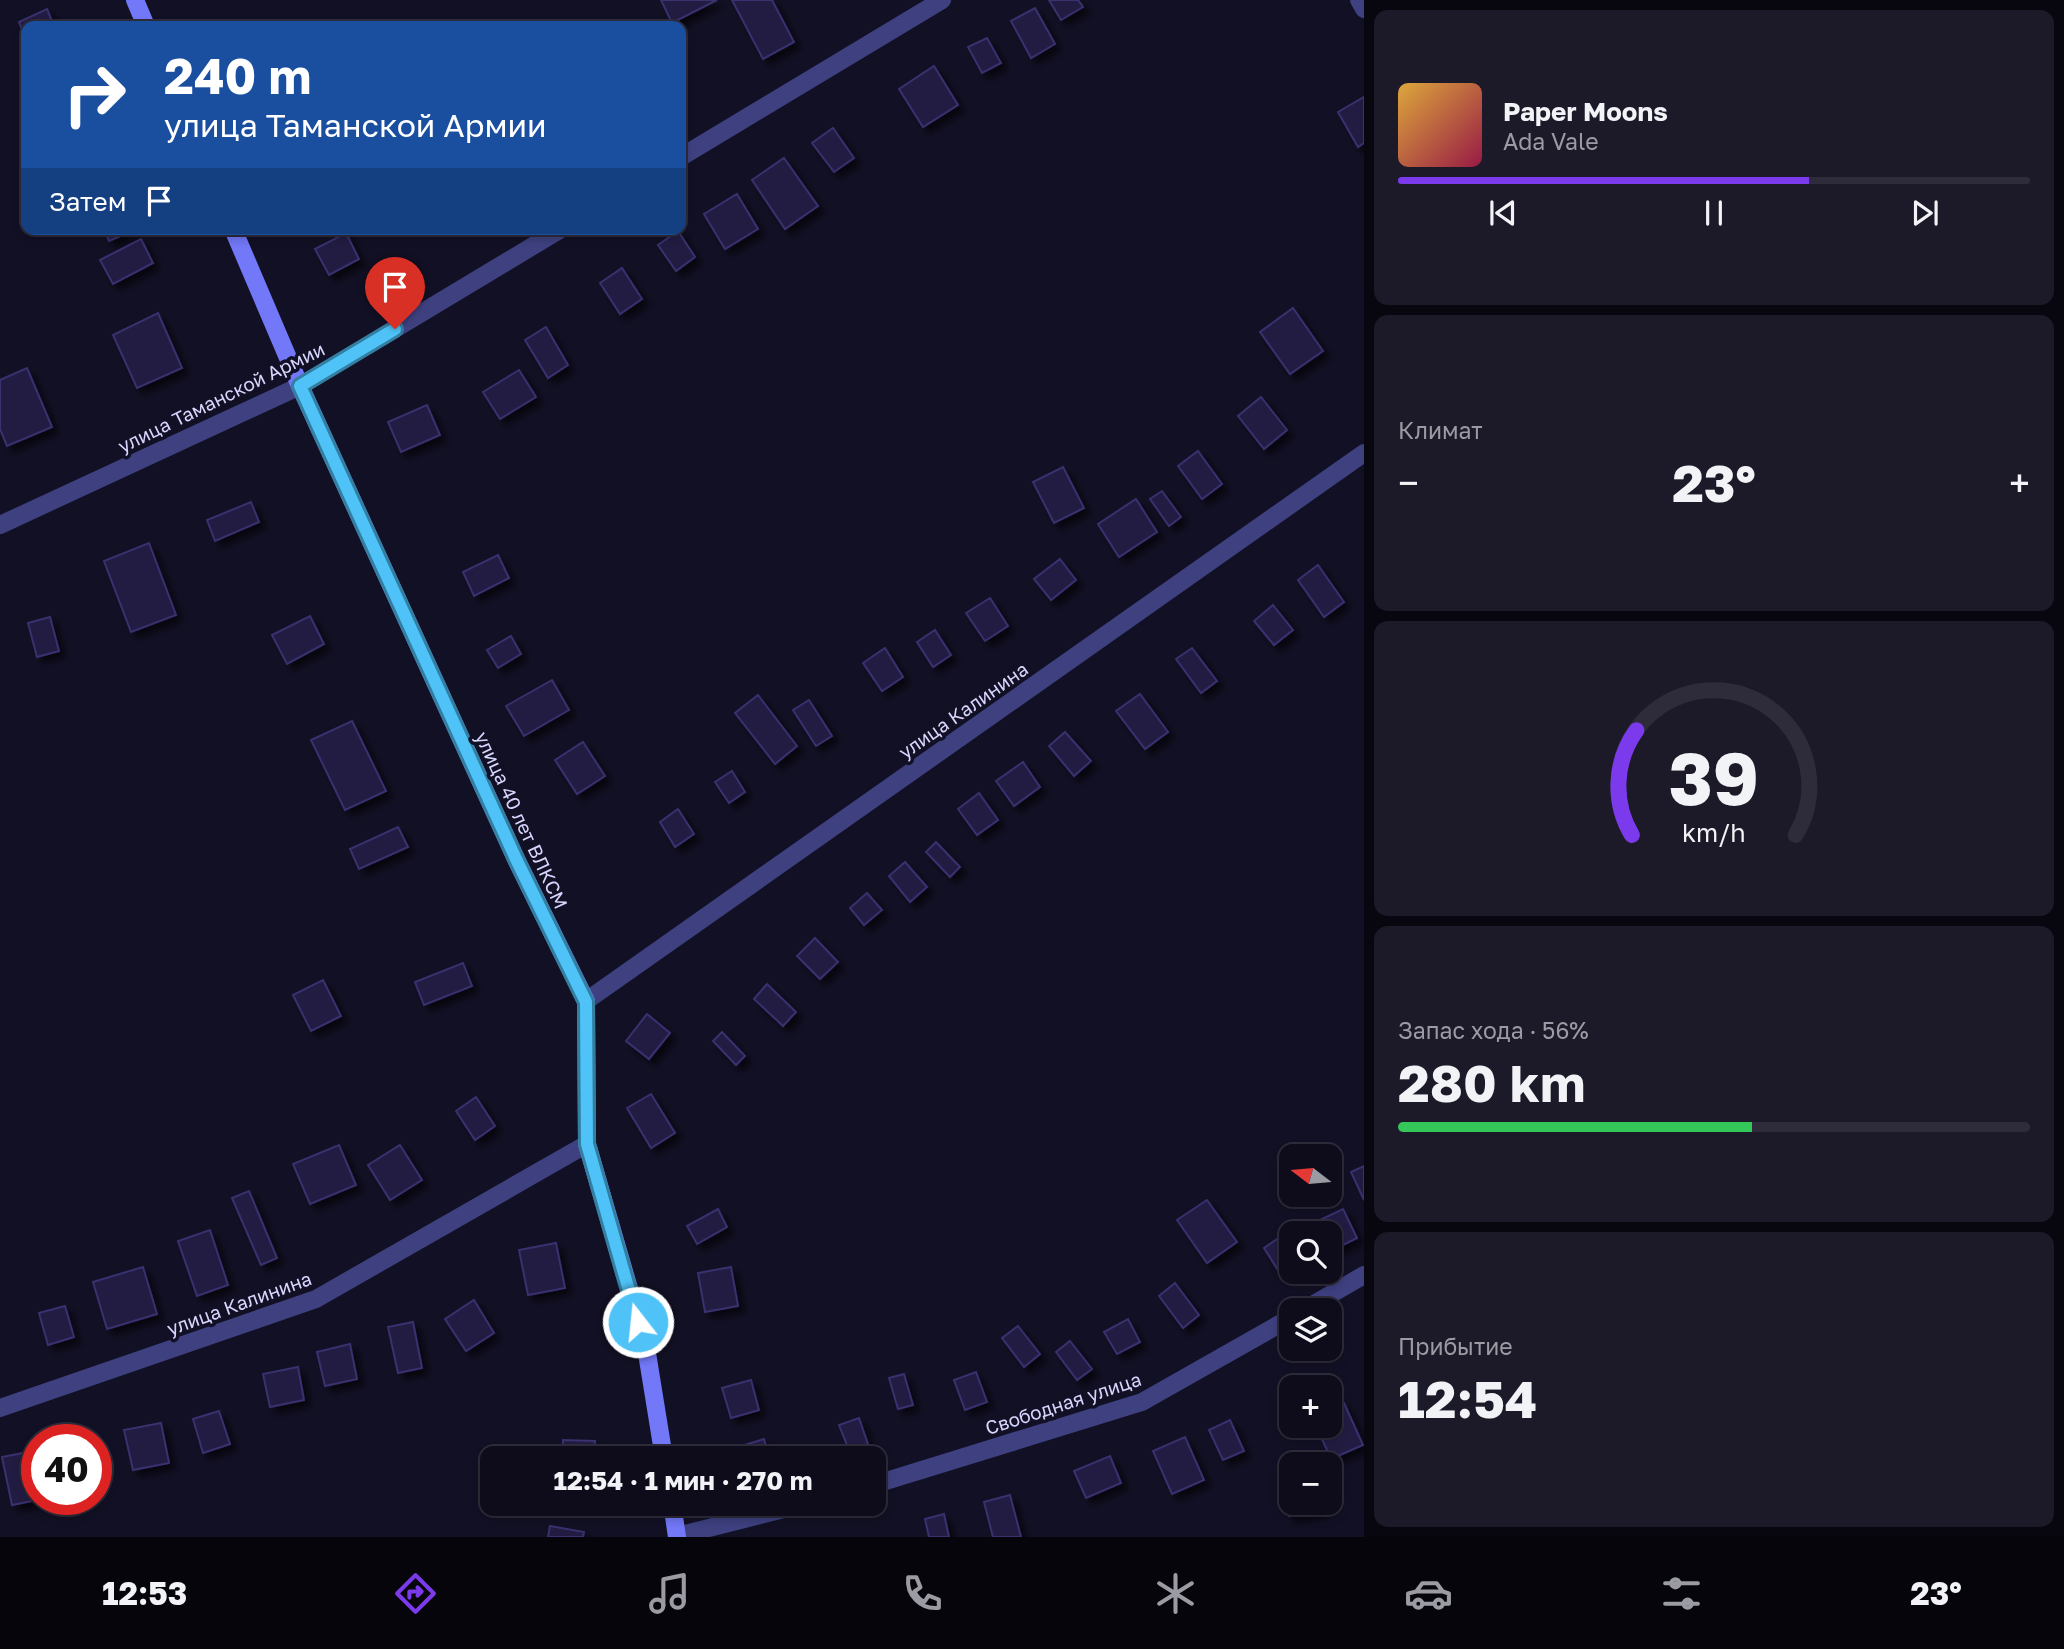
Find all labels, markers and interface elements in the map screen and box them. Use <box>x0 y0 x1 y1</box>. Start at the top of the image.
text: 240 m <box>164 46 312 105</box>
icon: right <box>49 49 140 140</box>
text: Paper Moons <box>1503 96 1668 127</box>
text: улица Таманской Армии <box>164 106 547 144</box>
text: Ada Vale <box>1503 127 1599 155</box>
icon: arrive <box>140 182 178 220</box>
text: Затем <box>49 186 126 217</box>
icon: previous <box>1484 194 1522 232</box>
icon: pause <box>1695 194 1733 232</box>
icon: next <box>1906 194 1944 232</box>
pin <box>365 257 425 329</box>
icon: arrive <box>376 268 414 306</box>
street label: улица Таманской Армии <box>114 337 328 457</box>
text: Климат <box>1398 416 1483 444</box>
text: 23° <box>1672 451 1756 513</box>
text: − <box>1398 460 1419 505</box>
text: + <box>2009 460 2030 505</box>
street label: улица Калинина <box>894 657 1032 763</box>
street label: улица 40 лет ВЛКСМ <box>471 728 573 912</box>
text: 39 <box>1669 734 1759 821</box>
text: km/h <box>1682 816 1746 847</box>
text: Запас хода · 56% <box>1398 1016 1589 1044</box>
text: 280 km <box>1398 1051 1585 1113</box>
north arrow <box>1279 1144 1342 1208</box>
map controls <box>1279 1144 1342 1515</box>
button: search <box>1279 1221 1342 1284</box>
street label: улица Калинина <box>163 1266 315 1340</box>
position arrow <box>601 1285 675 1359</box>
button: layers <box>1279 1298 1342 1361</box>
text: Прибытие <box>1398 1332 1513 1360</box>
street label: Свободная улица <box>982 1367 1144 1439</box>
text: 12:54 <box>1398 1367 1537 1429</box>
button: + <box>1279 1375 1342 1438</box>
speed limit sign: 40 <box>21 1424 112 1515</box>
button: − <box>1279 1452 1342 1515</box>
text: 12:54 · 1 мин · 270 m <box>554 1465 812 1496</box>
icon: directions <box>391 1569 440 1618</box>
icon: music <box>645 1569 694 1618</box>
icon: phone <box>898 1569 947 1618</box>
icon: climate <box>1151 1569 1200 1618</box>
icon: car <box>1404 1569 1453 1618</box>
icon: filters <box>1657 1569 1706 1618</box>
text: 12:53 <box>102 1574 187 1612</box>
text: 23° <box>1910 1574 1962 1612</box>

